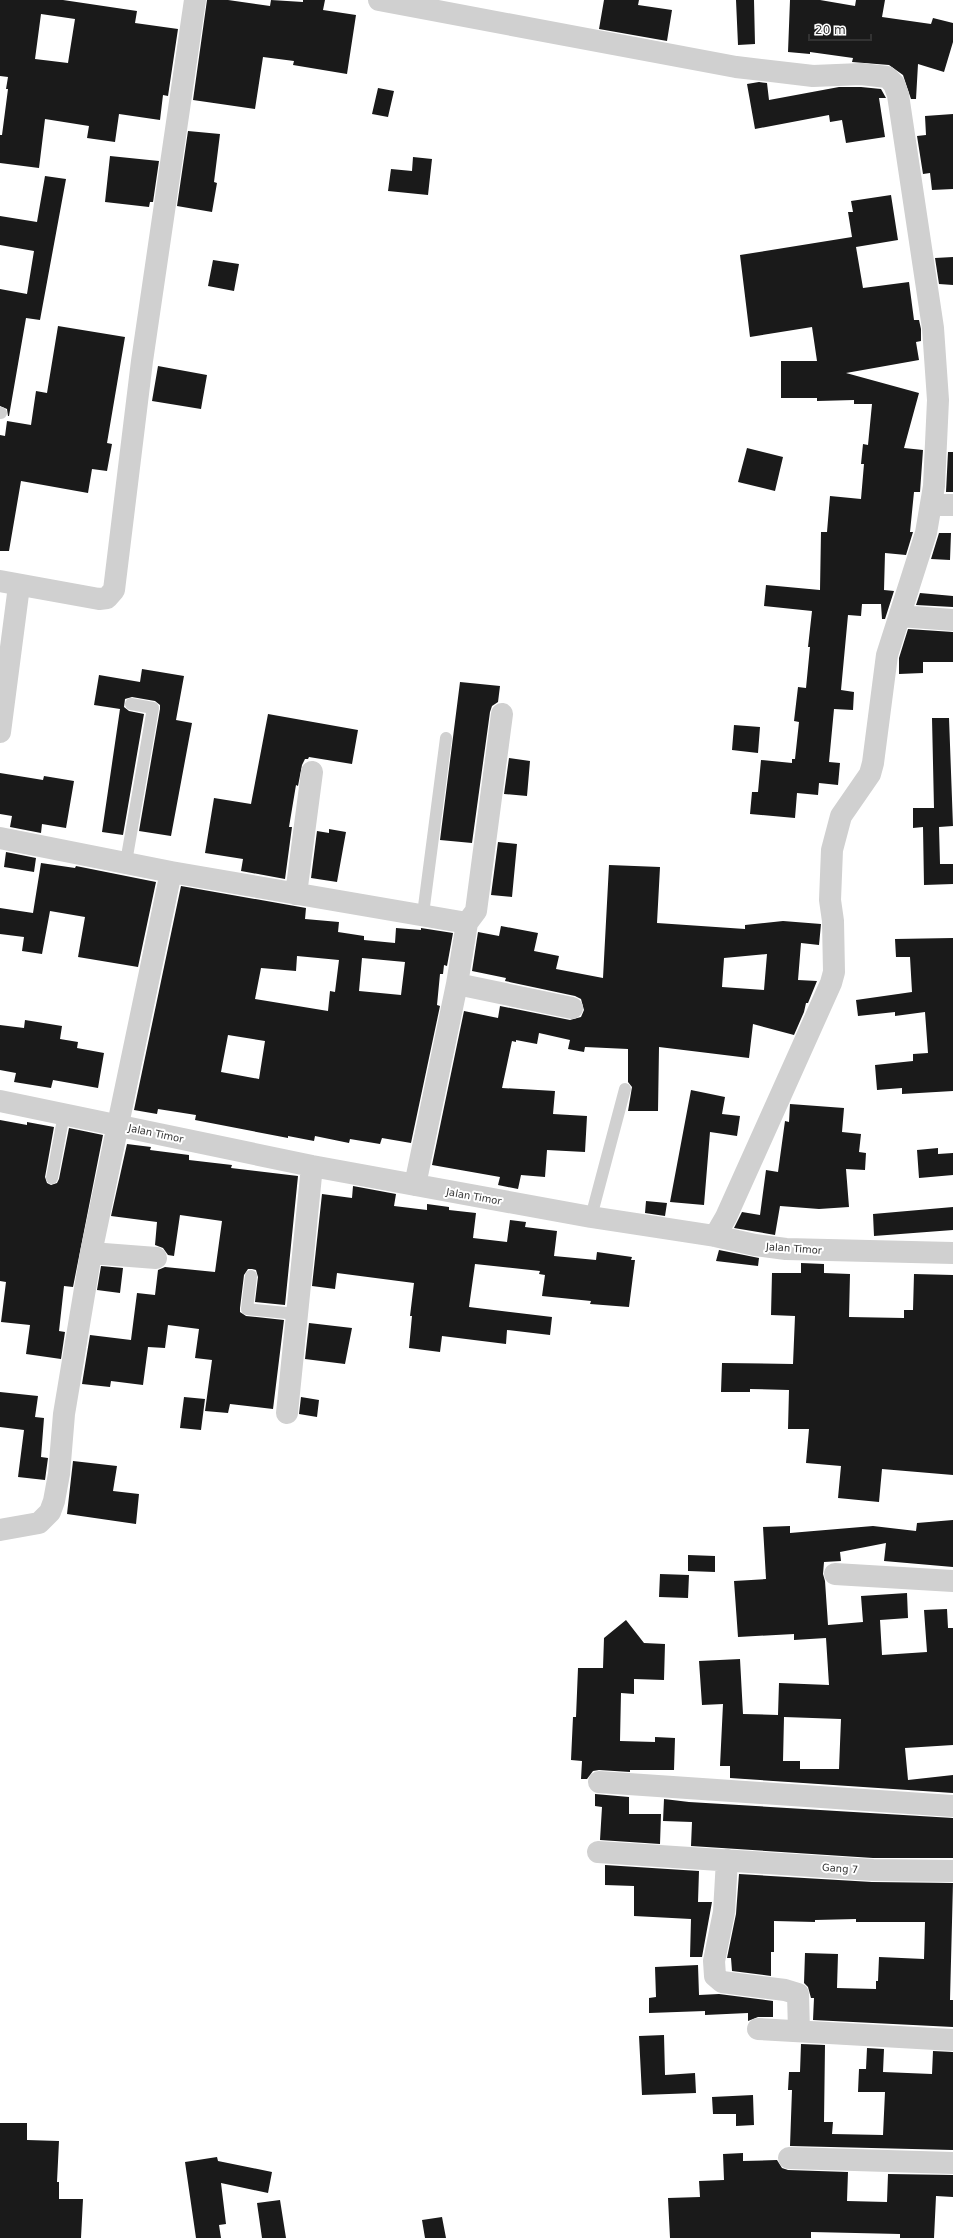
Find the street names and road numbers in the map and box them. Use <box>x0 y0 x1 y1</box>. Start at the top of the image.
street label: Jalan Timor <box>126 1122 185 1145</box>
street label: Jalan Timor <box>444 1186 503 1207</box>
street label: Jalan Timor <box>765 1241 823 1256</box>
street label: Gang 7 <box>822 1862 858 1875</box>

